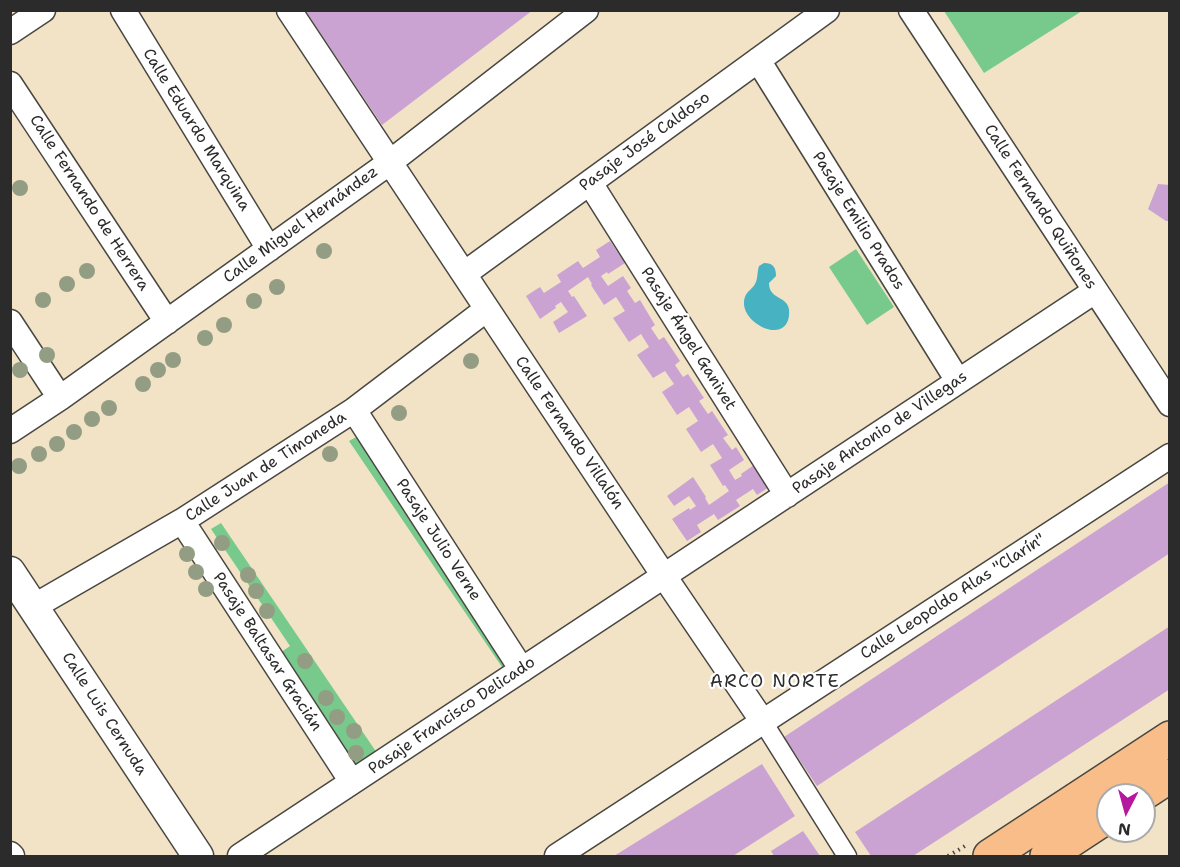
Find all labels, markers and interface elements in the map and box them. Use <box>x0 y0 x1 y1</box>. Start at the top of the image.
street label: Calle Eduardo Marquina <box>138 45 254 215</box>
street label: Pasaje José Caldoso <box>576 88 714 196</box>
street label: Calle Fernando de Herrera <box>25 112 153 294</box>
street label: Calle Fernando Quiñones <box>979 121 1101 293</box>
street label: Pasaje Emilio Prados <box>808 148 908 294</box>
street label: Calle Miguel Hernández <box>220 162 382 288</box>
street label: Pasaje Ángel Ganivet <box>636 264 740 414</box>
street label: Calle Fernando Villalón <box>511 353 627 513</box>
street label: Pasaje Antonio de Villegas <box>789 367 971 499</box>
street label: Calle Juan de Timoneda <box>182 408 350 526</box>
street label: Pasaje Julio Verne <box>391 475 485 605</box>
street label: Calle Leopoldo Alas "Clarín" <box>857 530 1049 664</box>
street label: Pasaje Baltasar Gracián <box>208 569 326 735</box>
street label: Calle Luis Cernuda <box>57 649 151 779</box>
street label: Pasaje Francisco Delicado <box>365 653 539 779</box>
district label: ARCO NORTE <box>710 671 840 693</box>
north arrow <box>1096 783 1156 843</box>
text: N <box>1117 818 1132 841</box>

